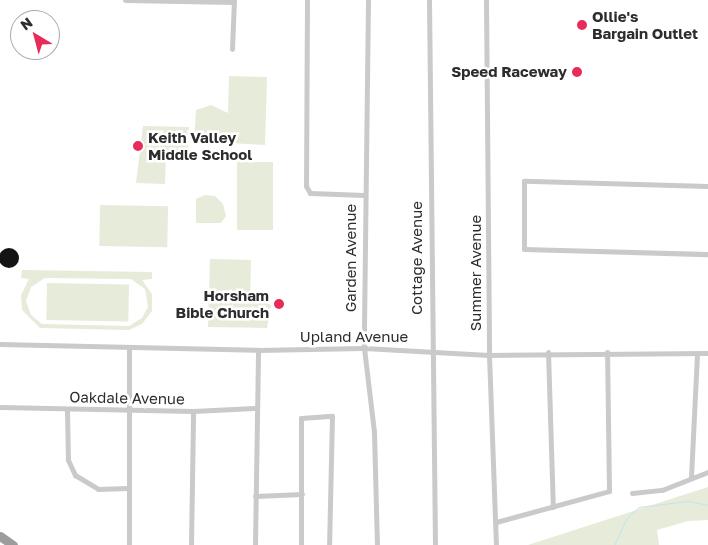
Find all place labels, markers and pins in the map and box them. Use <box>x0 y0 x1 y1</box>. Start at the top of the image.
place label: Ollie's Bargain Outlet <box>592 7 698 42</box>
marker: Ollie's Bargain Outlet <box>576 19 588 31</box>
place label: Speed Raceway <box>451 63 567 81</box>
marker: Speed Raceway <box>571 66 583 78</box>
place label: Keith Valley Middle School <box>148 128 252 163</box>
marker: Keith Valley Middle School <box>132 140 144 152</box>
place label: Horsham Bible Church <box>176 286 269 321</box>
marker: Horsham Bible Church <box>273 298 285 310</box>

